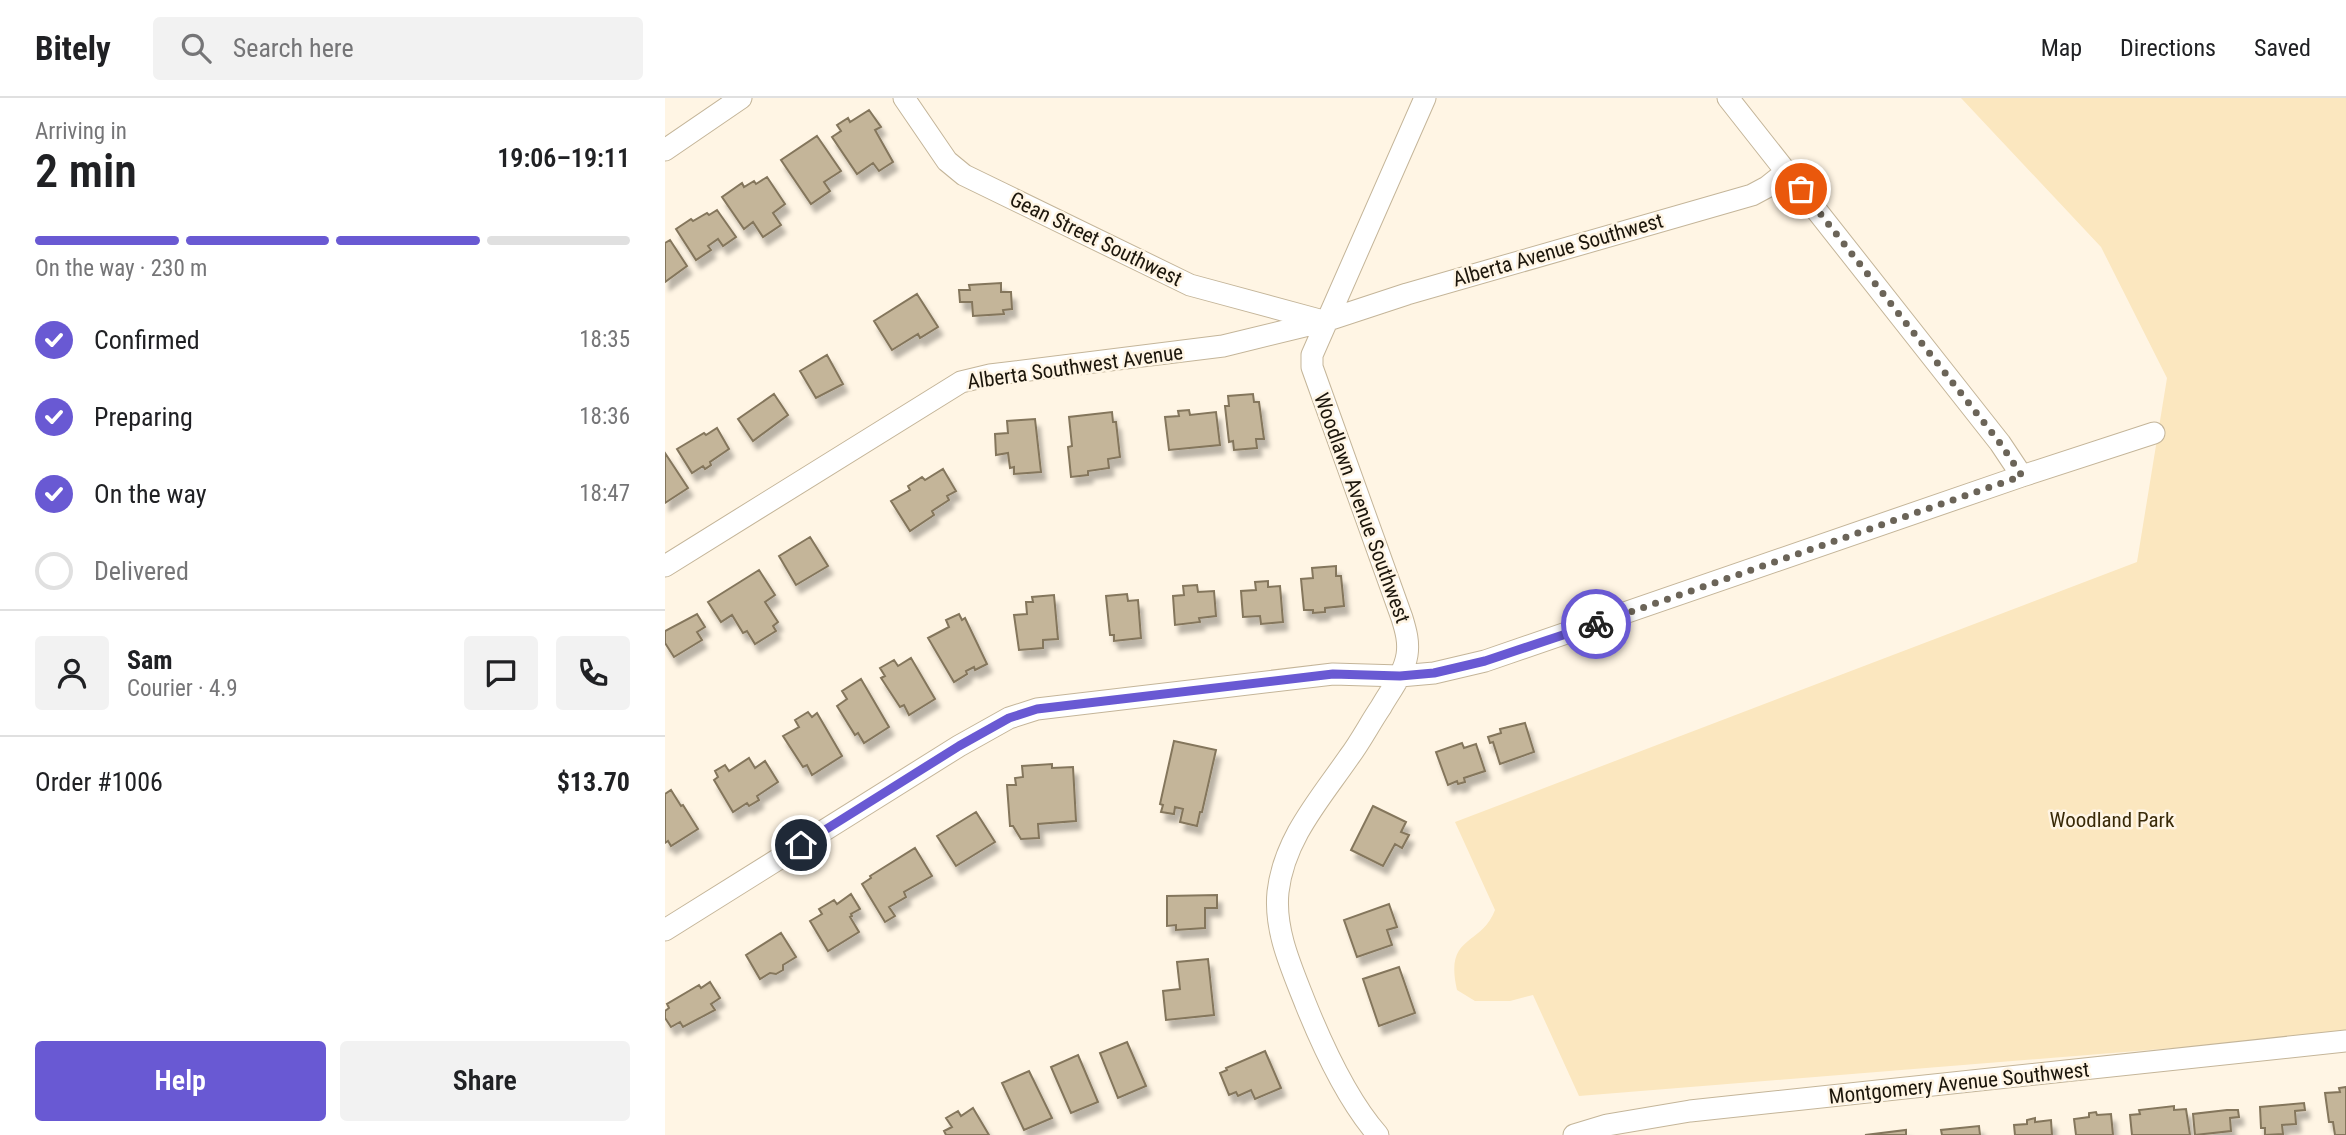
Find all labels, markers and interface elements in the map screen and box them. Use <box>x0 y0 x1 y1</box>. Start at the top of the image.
search box <box>153 17 643 80</box>
text: Bitely <box>35 29 111 68</box>
icon: search <box>177 29 215 67</box>
text: Search here <box>233 33 354 63</box>
text: Map <box>2041 34 2082 62</box>
text: Directions <box>2120 34 2216 62</box>
text: Saved <box>2254 34 2311 62</box>
text: Arriving in <box>35 118 127 145</box>
text: 19:06–19:11 <box>497 143 630 173</box>
text: 2 min <box>35 144 137 198</box>
pin <box>1771 159 1831 219</box>
icon: bag <box>1782 170 1820 208</box>
street label: Gean Street Southwest <box>1006 187 1186 291</box>
street label: Alberta Avenue Southwest <box>1450 208 1666 292</box>
text: On the way · 230 m <box>35 255 207 282</box>
icon: check <box>35 321 73 359</box>
text: Confirmed <box>94 325 200 355</box>
text: 18:35 <box>579 326 630 353</box>
street label: Alberta Southwest Avenue <box>966 340 1185 394</box>
street label: Woodlawn Avenue Southwest <box>1309 390 1415 626</box>
icon: check <box>35 398 73 436</box>
text: Preparing <box>94 402 193 432</box>
text: 18:36 <box>579 403 630 430</box>
icon: check <box>35 475 73 513</box>
text: On the way <box>94 479 207 509</box>
text: 18:47 <box>579 480 630 507</box>
text: Delivered <box>94 556 189 586</box>
courier <box>1561 589 1631 659</box>
icon: bike <box>1577 605 1615 643</box>
button: person <box>35 636 109 710</box>
button: chat <box>464 636 538 710</box>
button: phone <box>556 636 630 710</box>
text: Sam <box>127 645 173 675</box>
text: Courier · 4.9 <box>127 675 238 702</box>
text: Order #1006 <box>35 767 163 797</box>
text: $13.70 <box>557 767 630 797</box>
park label: Woodland Park <box>2050 808 2175 832</box>
pin <box>771 815 831 875</box>
icon: home <box>782 826 820 864</box>
button: Help <box>35 1041 326 1121</box>
button: Share <box>340 1041 630 1121</box>
street label: Montgomery Avenue Southwest <box>1827 1057 2091 1109</box>

